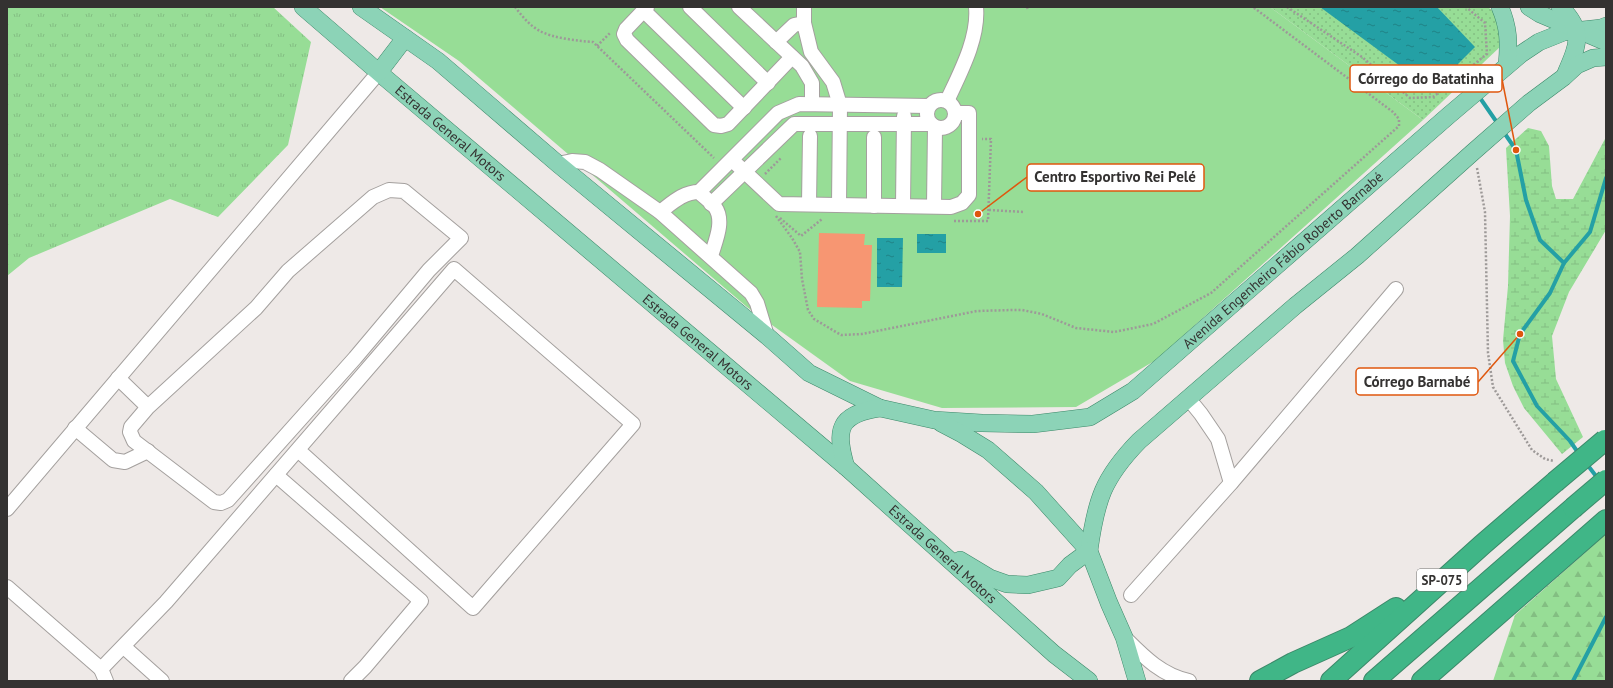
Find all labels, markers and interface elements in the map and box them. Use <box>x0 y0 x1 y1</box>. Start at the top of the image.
callout: Córrego do Batatinha <box>1350 65 1502 92</box>
text: Córrego do Batatinha <box>1358 69 1494 88</box>
street label: Estrada General Motors <box>391 81 510 185</box>
callout: Centro Esportivo Rei Pelé <box>1027 164 1204 191</box>
text: Centro Esportivo Rei Pelé <box>1034 167 1196 186</box>
street label: Avenida Engenheiro Fábio Roberto Barnabé <box>1179 168 1387 353</box>
street label: Estrada General Motors <box>639 290 757 394</box>
callout: Córrego Barnabé <box>1356 368 1478 395</box>
text: Córrego Barnabé <box>1364 372 1471 391</box>
street label: Estrada General Motors <box>885 501 1001 608</box>
road number: SP-075 <box>1417 569 1467 591</box>

